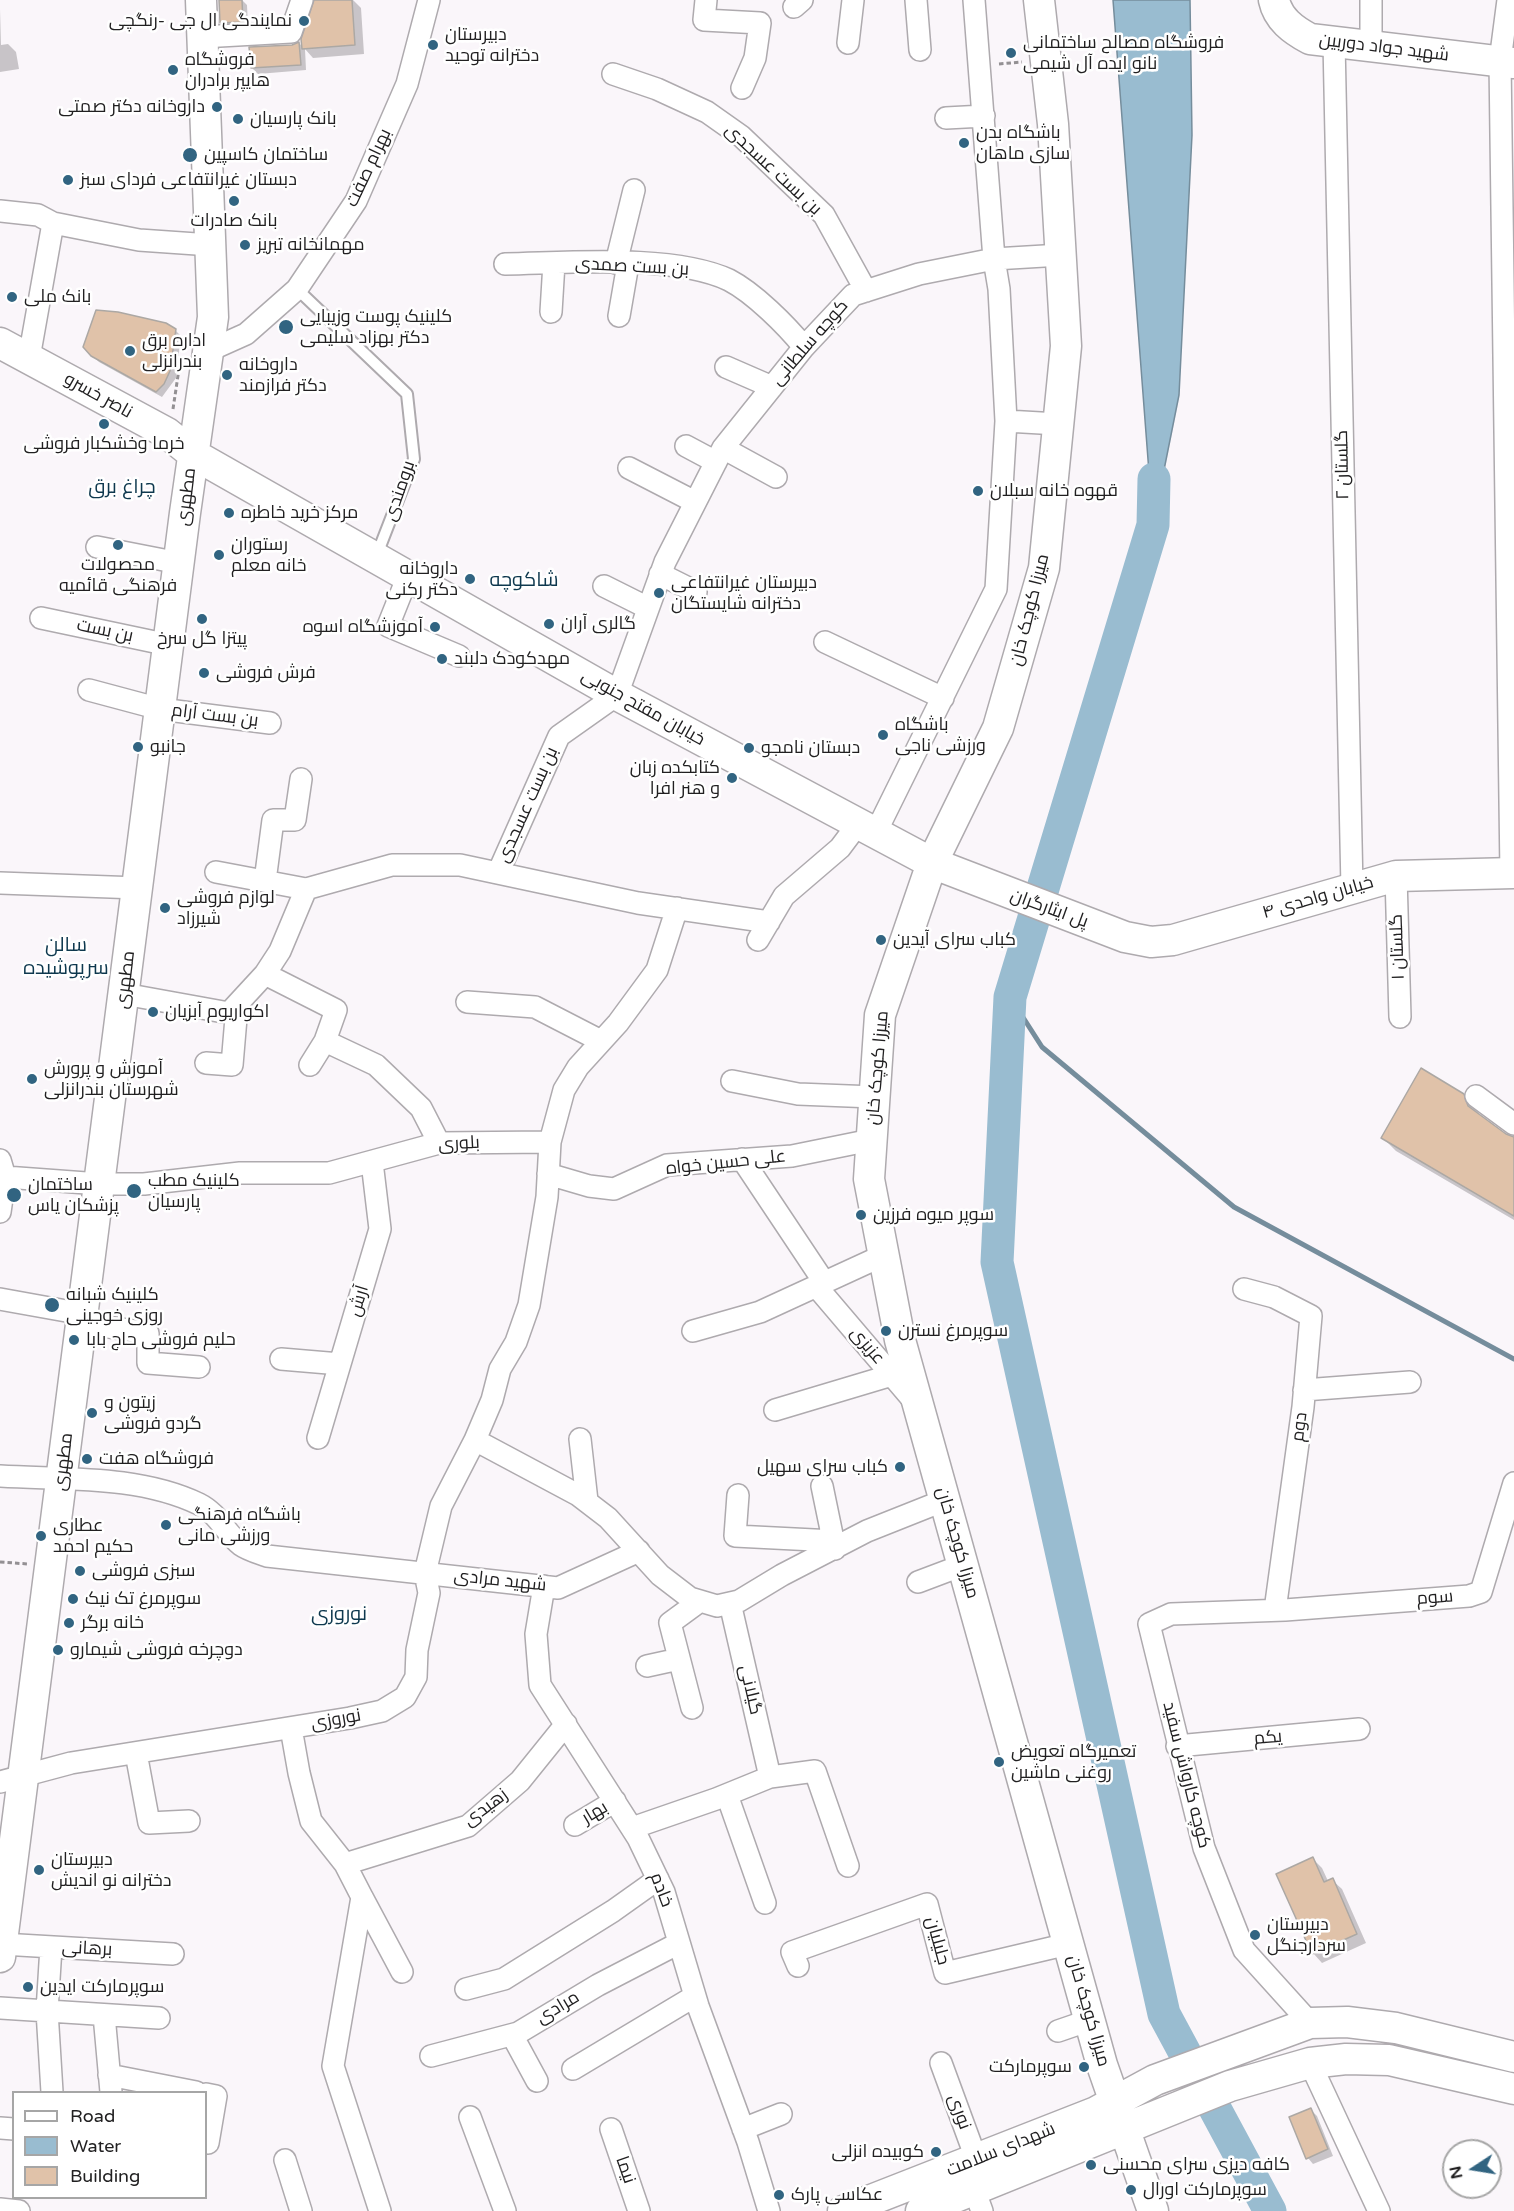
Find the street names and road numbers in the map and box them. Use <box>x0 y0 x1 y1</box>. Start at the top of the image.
street label: شهید جواد دوربین <box>1318 29 1450 67</box>
street label: بن بست عسجدی <box>720 120 826 220</box>
street label: بهرام صفت <box>341 125 397 211</box>
street label: بن بست صمدی <box>574 253 690 281</box>
street label: کوچه سلطانی <box>767 296 853 390</box>
street label: ناصر خسرو <box>60 368 136 424</box>
street label: گلستان ۲ <box>1332 430 1354 500</box>
street label: برومندی <box>380 458 420 524</box>
street label: مطهری <box>173 467 201 527</box>
street label: میرزا کوچک خان <box>1006 552 1054 668</box>
street label: بن بست <box>75 615 135 647</box>
street label: خیابان مفتح جنوبی <box>577 665 709 751</box>
street label: بن بست آرام <box>170 700 260 732</box>
street label: بن بست عسجدی <box>493 744 563 866</box>
street label: خیابان واحدی ۴ <box>1260 872 1376 924</box>
street label: پل ایثارگران <box>1007 885 1091 933</box>
street label: گلستان ۱ <box>1386 914 1410 980</box>
street label: مطهری <box>112 950 140 1010</box>
street label: میرزا کوچک خان <box>862 1010 894 1126</box>
street label: بلوری <box>438 1132 480 1156</box>
street label: علی حسین خواه <box>665 1146 787 1180</box>
street label: آرش <box>344 1283 374 1319</box>
street label: عزیزی <box>845 1323 889 1369</box>
street label: دوم <box>1287 1411 1313 1443</box>
street label: مطهری <box>50 1432 78 1492</box>
street label: میرزا کوچک خان <box>931 1485 983 1601</box>
street label: شهید مرادی <box>453 1565 547 1597</box>
street label: سوم <box>1416 1586 1454 1610</box>
street label: گیلانی <box>734 1663 766 1717</box>
street label: کوچه کارواش سفید <box>1157 1699 1215 1851</box>
street label: نوروزی <box>309 1705 363 1735</box>
street label: یکم <box>1253 1726 1283 1750</box>
street label: زهیدی <box>459 1784 513 1832</box>
street label: بهار <box>578 1797 612 1829</box>
street label: خادم <box>645 1870 677 1910</box>
street label: جلیلیان <box>920 1915 954 1967</box>
street label: برهانی <box>61 1937 113 1961</box>
street label: میرزا کوچک خان <box>1062 1953 1114 2069</box>
street label: مرادی <box>532 1987 584 2029</box>
street label: نوری <box>943 2091 975 2133</box>
street label: شهدای سلامت <box>944 2118 1058 2182</box>
street label: نیما <box>610 2153 640 2187</box>

